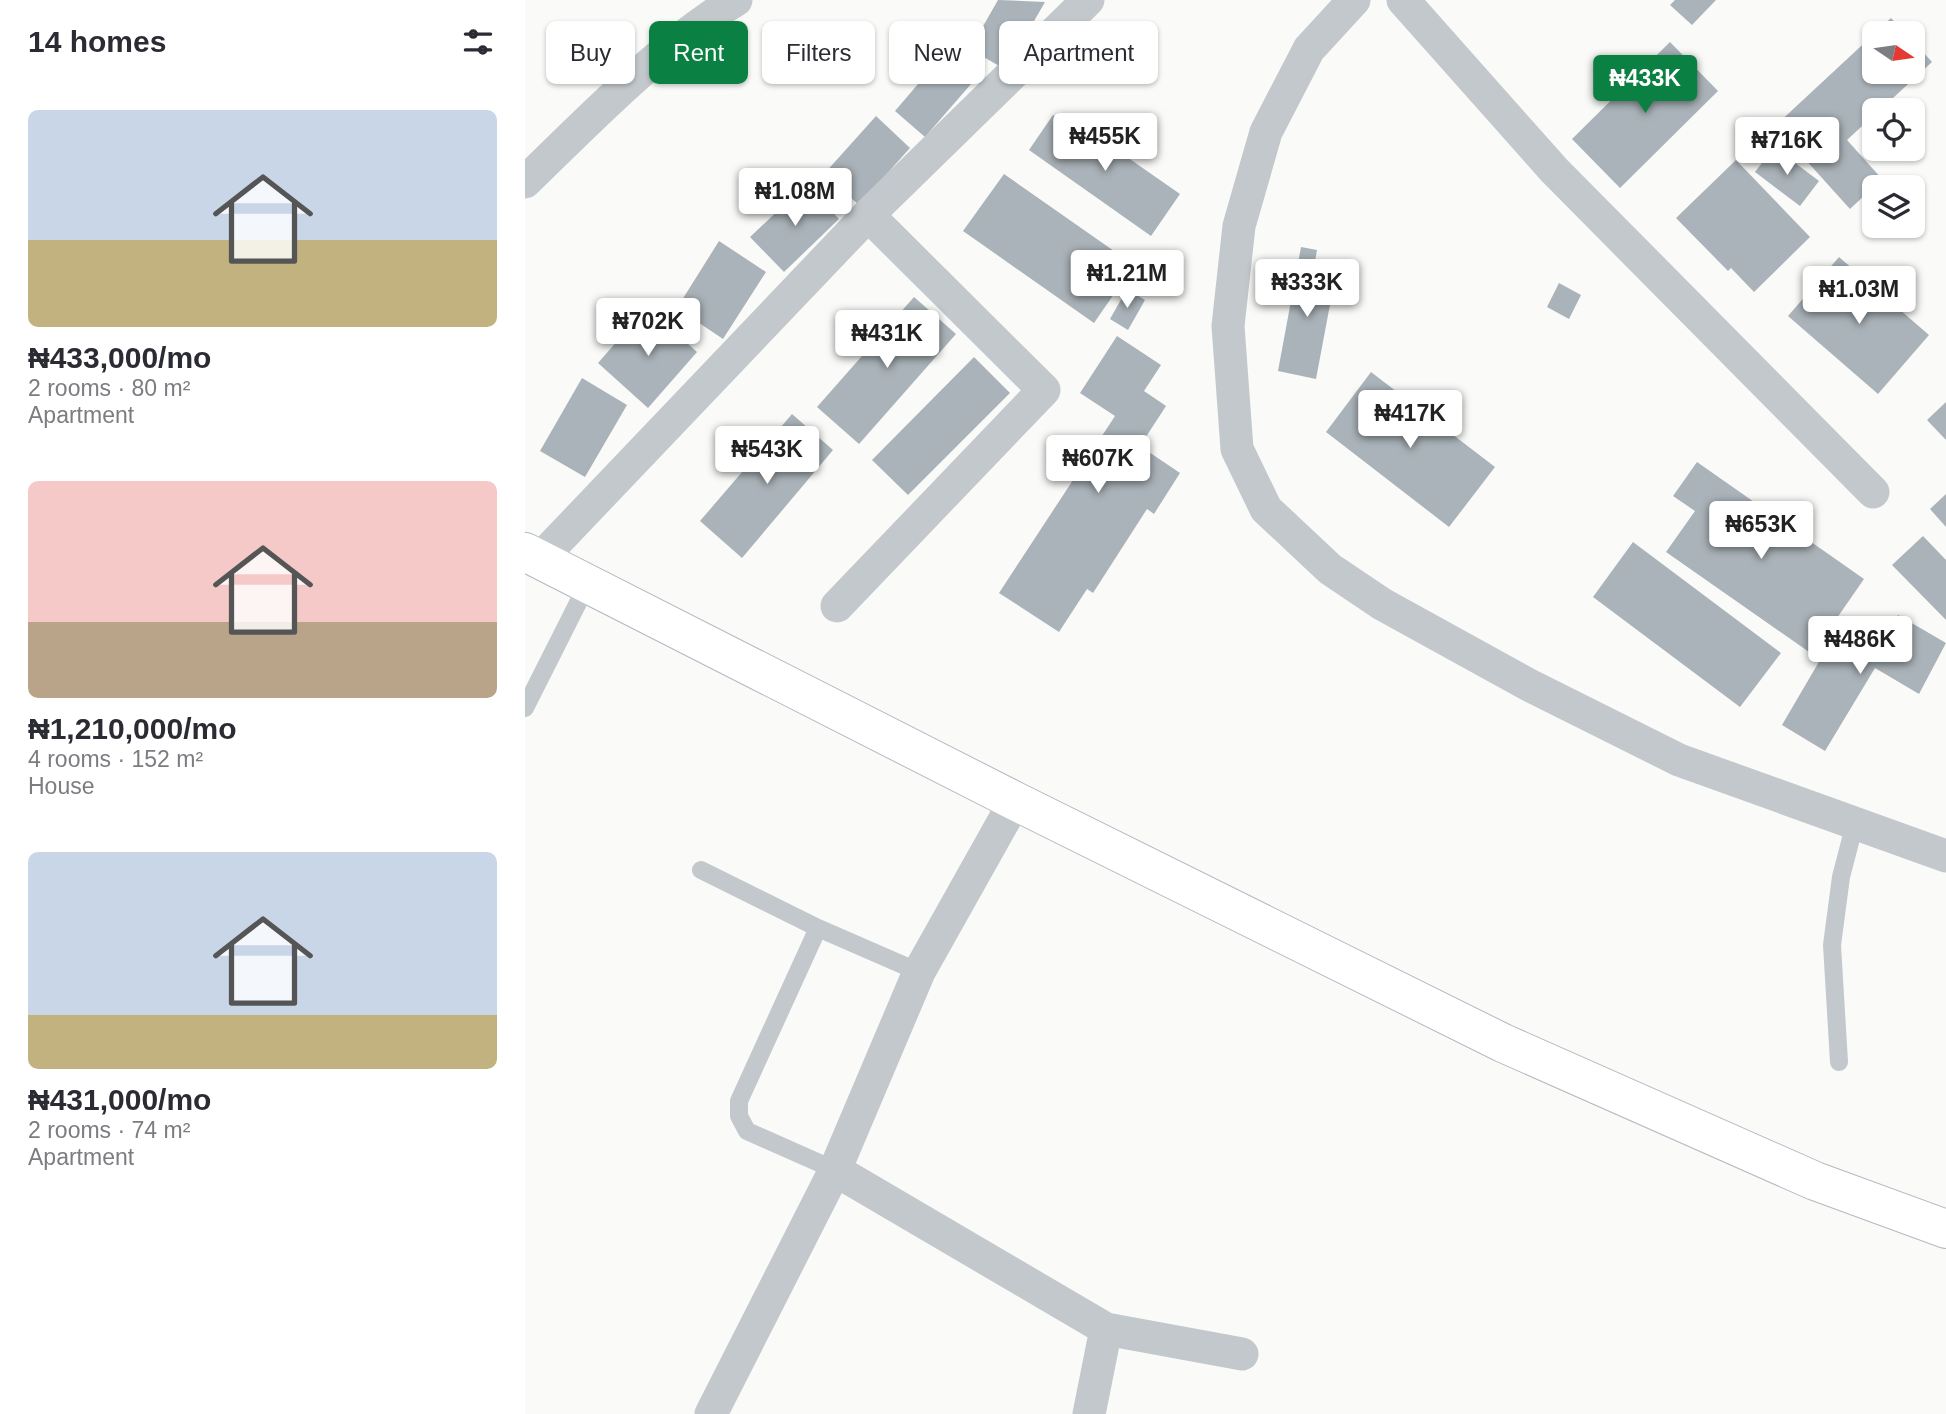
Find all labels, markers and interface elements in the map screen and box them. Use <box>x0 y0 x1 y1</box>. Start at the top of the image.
chip: Buy <box>546 21 635 84</box>
chip: Rent <box>649 21 748 84</box>
chip: Filters <box>762 21 875 84</box>
chip: New <box>889 21 985 84</box>
chip: Apartment <box>999 21 1158 84</box>
north arrow <box>1862 21 1925 84</box>
map controls <box>1862 21 1925 238</box>
icon: filters <box>459 23 497 61</box>
text: 14 homes <box>28 25 166 58</box>
pin: ₦433K <box>1596 55 1694 115</box>
text: ₦433K <box>1609 65 1681 91</box>
button: locate <box>1862 98 1925 161</box>
pin: ₦455K <box>1056 114 1154 173</box>
pin: ₦716K <box>1738 118 1836 177</box>
text: ₦455K <box>1069 123 1141 149</box>
text: ₦716K <box>1751 127 1823 153</box>
icon: home <box>200 156 326 282</box>
pin: ₦1.08M <box>738 168 852 228</box>
button: layers <box>1862 175 1925 238</box>
text: ₦1.08M <box>755 178 835 204</box>
pin: ₦1.21M <box>1070 250 1184 310</box>
text: ₦1.21M <box>1087 260 1167 286</box>
pin: ₦333K <box>1258 260 1356 319</box>
pin: ₦1.03M <box>1802 266 1916 326</box>
text: ₦333K <box>1271 269 1343 295</box>
text: ₦1.03M <box>1819 276 1899 302</box>
pin: ₦702K <box>599 298 697 358</box>
text: ₦702K <box>612 308 684 334</box>
pin: ₦431K <box>838 310 936 370</box>
text: ₦431K <box>851 320 923 346</box>
text: ₦433,000/mo <box>28 341 211 374</box>
text: 2 rooms · 80 m² <box>28 375 190 401</box>
pin: ₦417K <box>1361 391 1459 450</box>
text: ₦417K <box>1374 400 1446 426</box>
text: Apartment <box>28 402 134 428</box>
pin: ₦543K <box>718 426 816 486</box>
pin: ₦607K <box>1049 435 1147 495</box>
text: ₦543K <box>731 436 803 462</box>
text: ₦607K <box>1062 445 1134 471</box>
pin: ₦653K <box>1712 502 1810 561</box>
text: ₦653K <box>1725 511 1797 537</box>
icon: home <box>200 527 326 653</box>
pin: ₦486K <box>1811 616 1909 676</box>
text: ₦486K <box>1824 626 1896 652</box>
text: ₦1,210,000/mo <box>28 712 236 745</box>
text: 4 rooms · 152 m² <box>28 746 203 772</box>
text: House <box>28 773 94 799</box>
icon: home <box>200 898 326 1024</box>
text: ₦431,000/mo <box>28 1083 211 1116</box>
text: 2 rooms · 74 m² <box>28 1117 190 1143</box>
text: Apartment <box>28 1144 134 1170</box>

